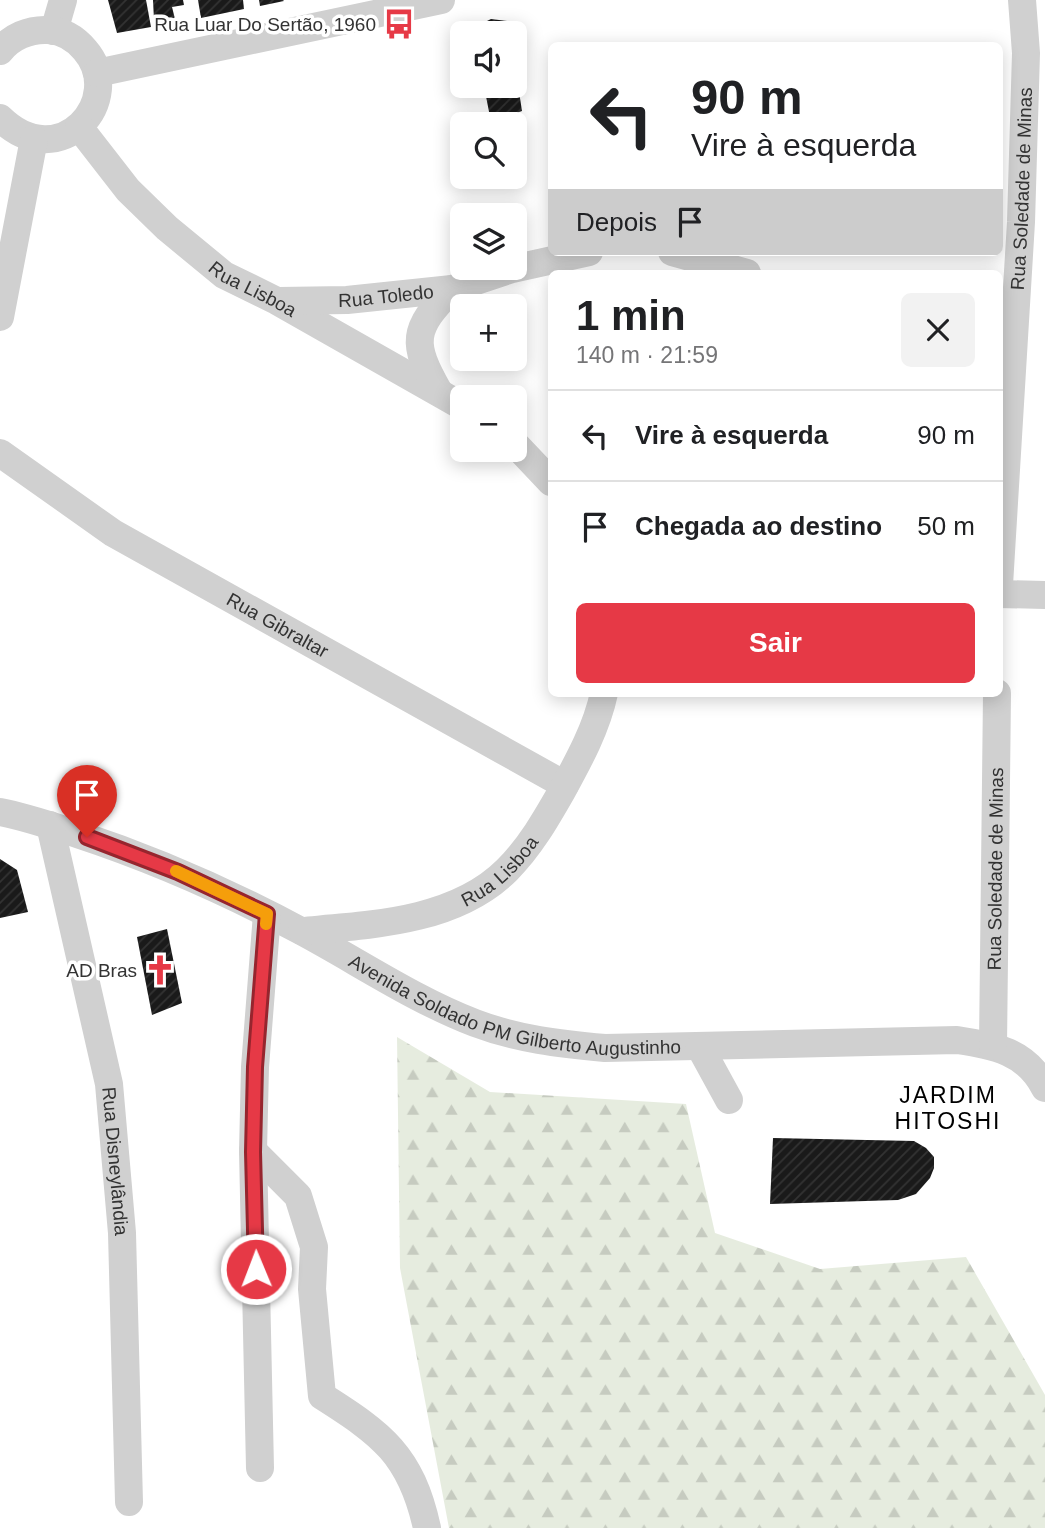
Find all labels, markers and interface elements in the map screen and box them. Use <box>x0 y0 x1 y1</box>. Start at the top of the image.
bus stop icon: Rua Luar Do Sertão, 1960 <box>382 7 416 41</box>
place label: Rua Luar Do Sertão, 1960 <box>154 14 376 35</box>
map controls <box>450 21 527 462</box>
button: sound <box>450 21 527 98</box>
icon: left <box>576 70 667 161</box>
text: 90 m <box>691 70 803 124</box>
street label: Rua Soledade de Minas <box>1006 87 1035 291</box>
button: search <box>450 112 527 189</box>
text: Vire à esquerda <box>691 127 916 163</box>
button: layers <box>450 203 527 280</box>
icon: arrive <box>671 203 709 241</box>
text: Depois <box>576 207 657 237</box>
street label: Rua Lisboa <box>205 257 301 321</box>
street label: Rua Toledo <box>338 280 435 311</box>
text: 1 min <box>576 292 686 339</box>
button: close <box>901 293 975 367</box>
button: + <box>450 294 527 371</box>
text: 140 m · 21:59 <box>576 342 718 368</box>
button: − <box>450 385 527 462</box>
icon: left <box>576 417 614 455</box>
text: Vire à esquerda <box>635 420 828 450</box>
text: 90 m <box>917 420 975 450</box>
icon: arrive <box>576 508 614 546</box>
text: Chegada ao destino <box>635 511 882 541</box>
text: 50 m <box>917 511 975 541</box>
street label: Rua Gibraltar <box>223 588 333 662</box>
button: Sair <box>576 603 975 683</box>
pin <box>57 765 117 837</box>
street label: Rua Soledade de Minas <box>983 767 1007 971</box>
icon: arrive <box>68 776 106 814</box>
street label: Rua Lisboa <box>457 831 542 910</box>
street label: Avenida Soldado PM Gilberto Augustinho <box>346 950 681 1059</box>
church icon: AD Bras <box>143 953 177 987</box>
place label: AD Bras <box>66 960 137 981</box>
district label: JARDIM HITOSHI <box>895 1082 1001 1134</box>
street label: Rua Disneylândia <box>99 1086 133 1237</box>
position arrow <box>219 1232 293 1306</box>

